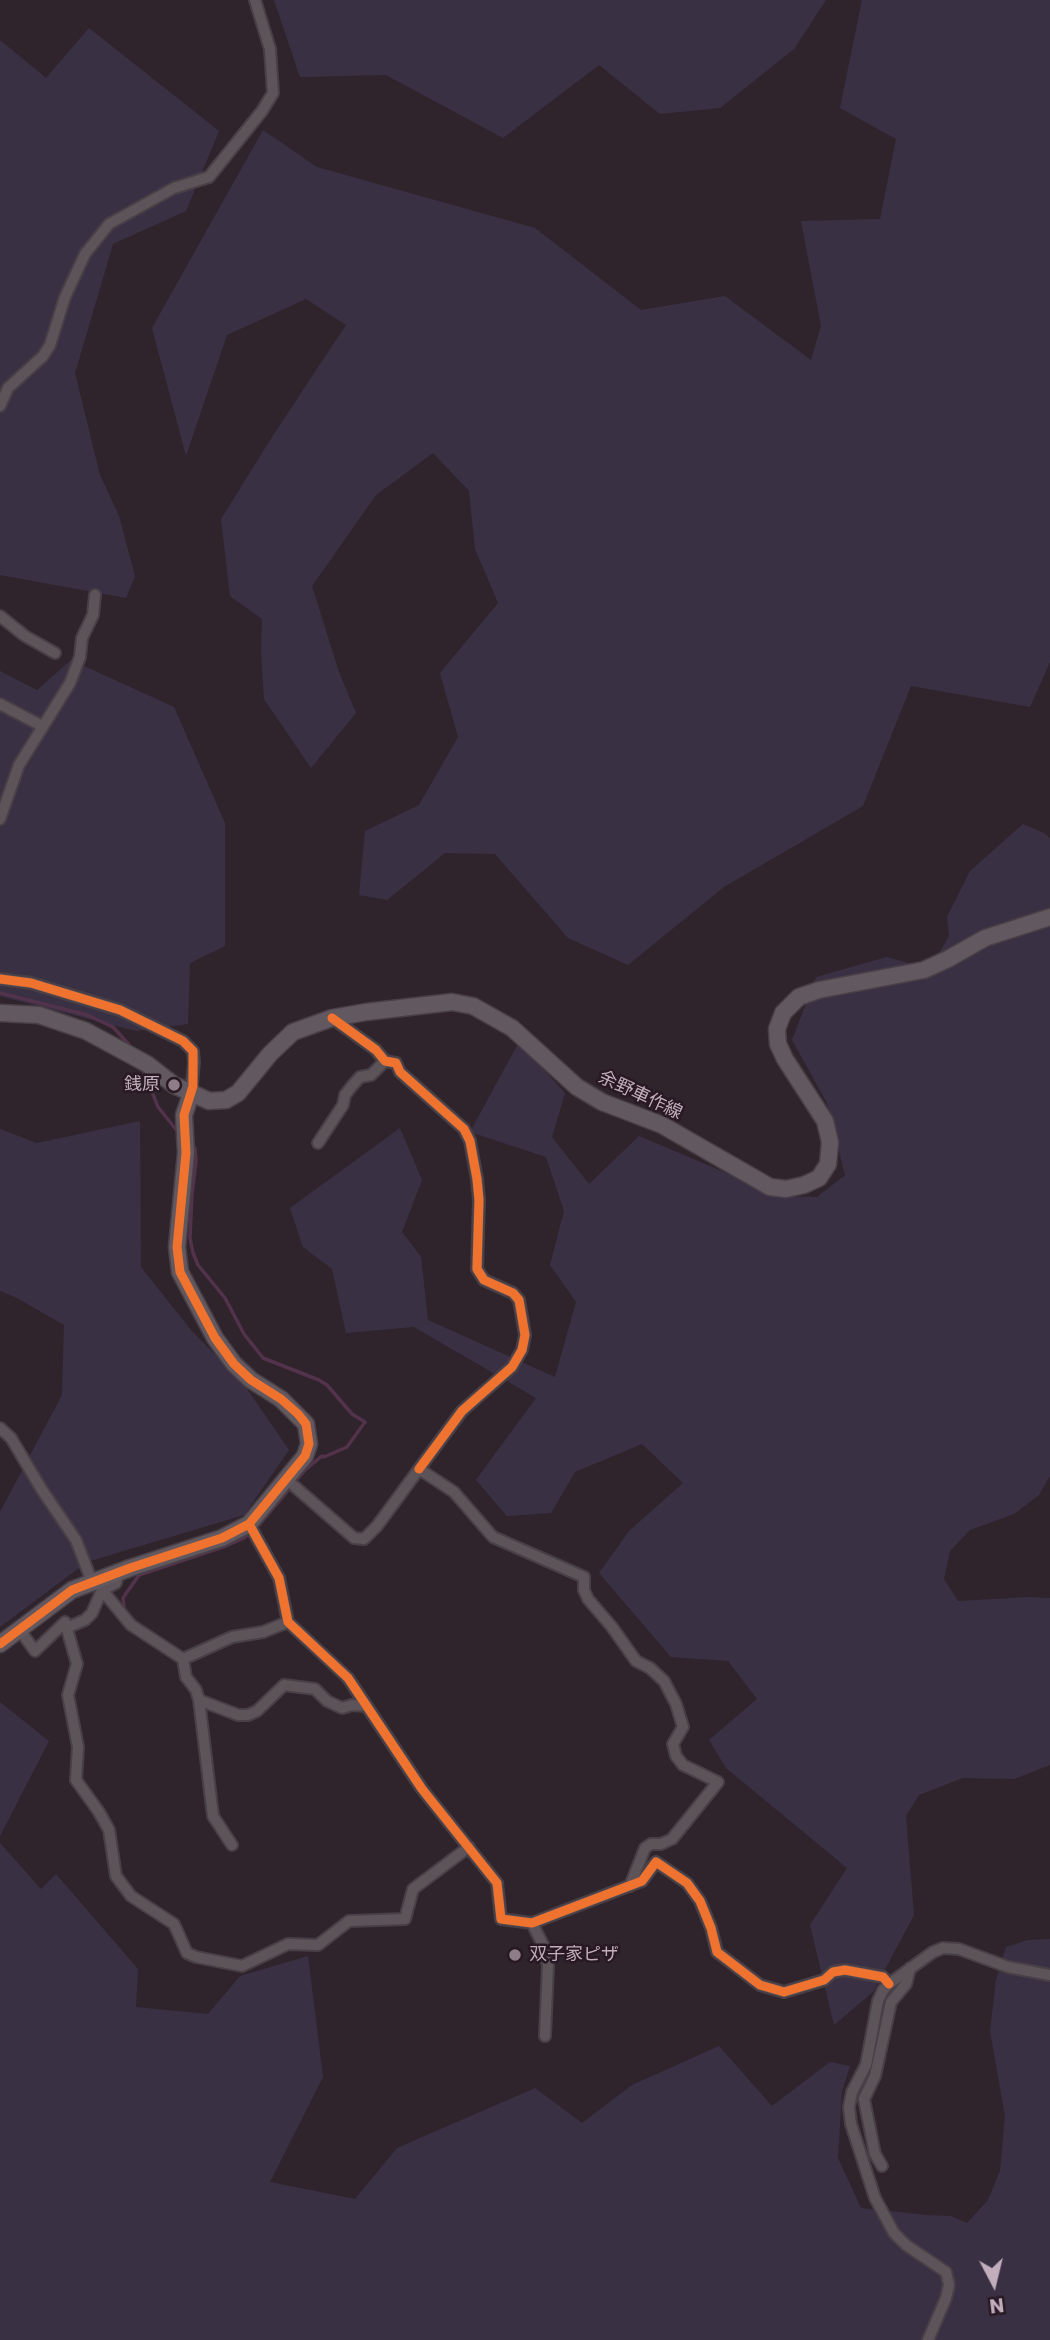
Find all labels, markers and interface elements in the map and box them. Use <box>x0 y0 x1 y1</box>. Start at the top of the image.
street label: 余野車作線 <box>595 1067 685 1125</box>
place label: 銭原 <box>124 1074 160 1096</box>
marker: 銭原 <box>166 1077 182 1093</box>
place label: 双子家ピザ <box>529 1944 619 1966</box>
marker: 双子家ピザ <box>507 1947 523 1963</box>
north arrow <box>959 2249 1029 2319</box>
text: N <box>988 2291 1005 2320</box>

